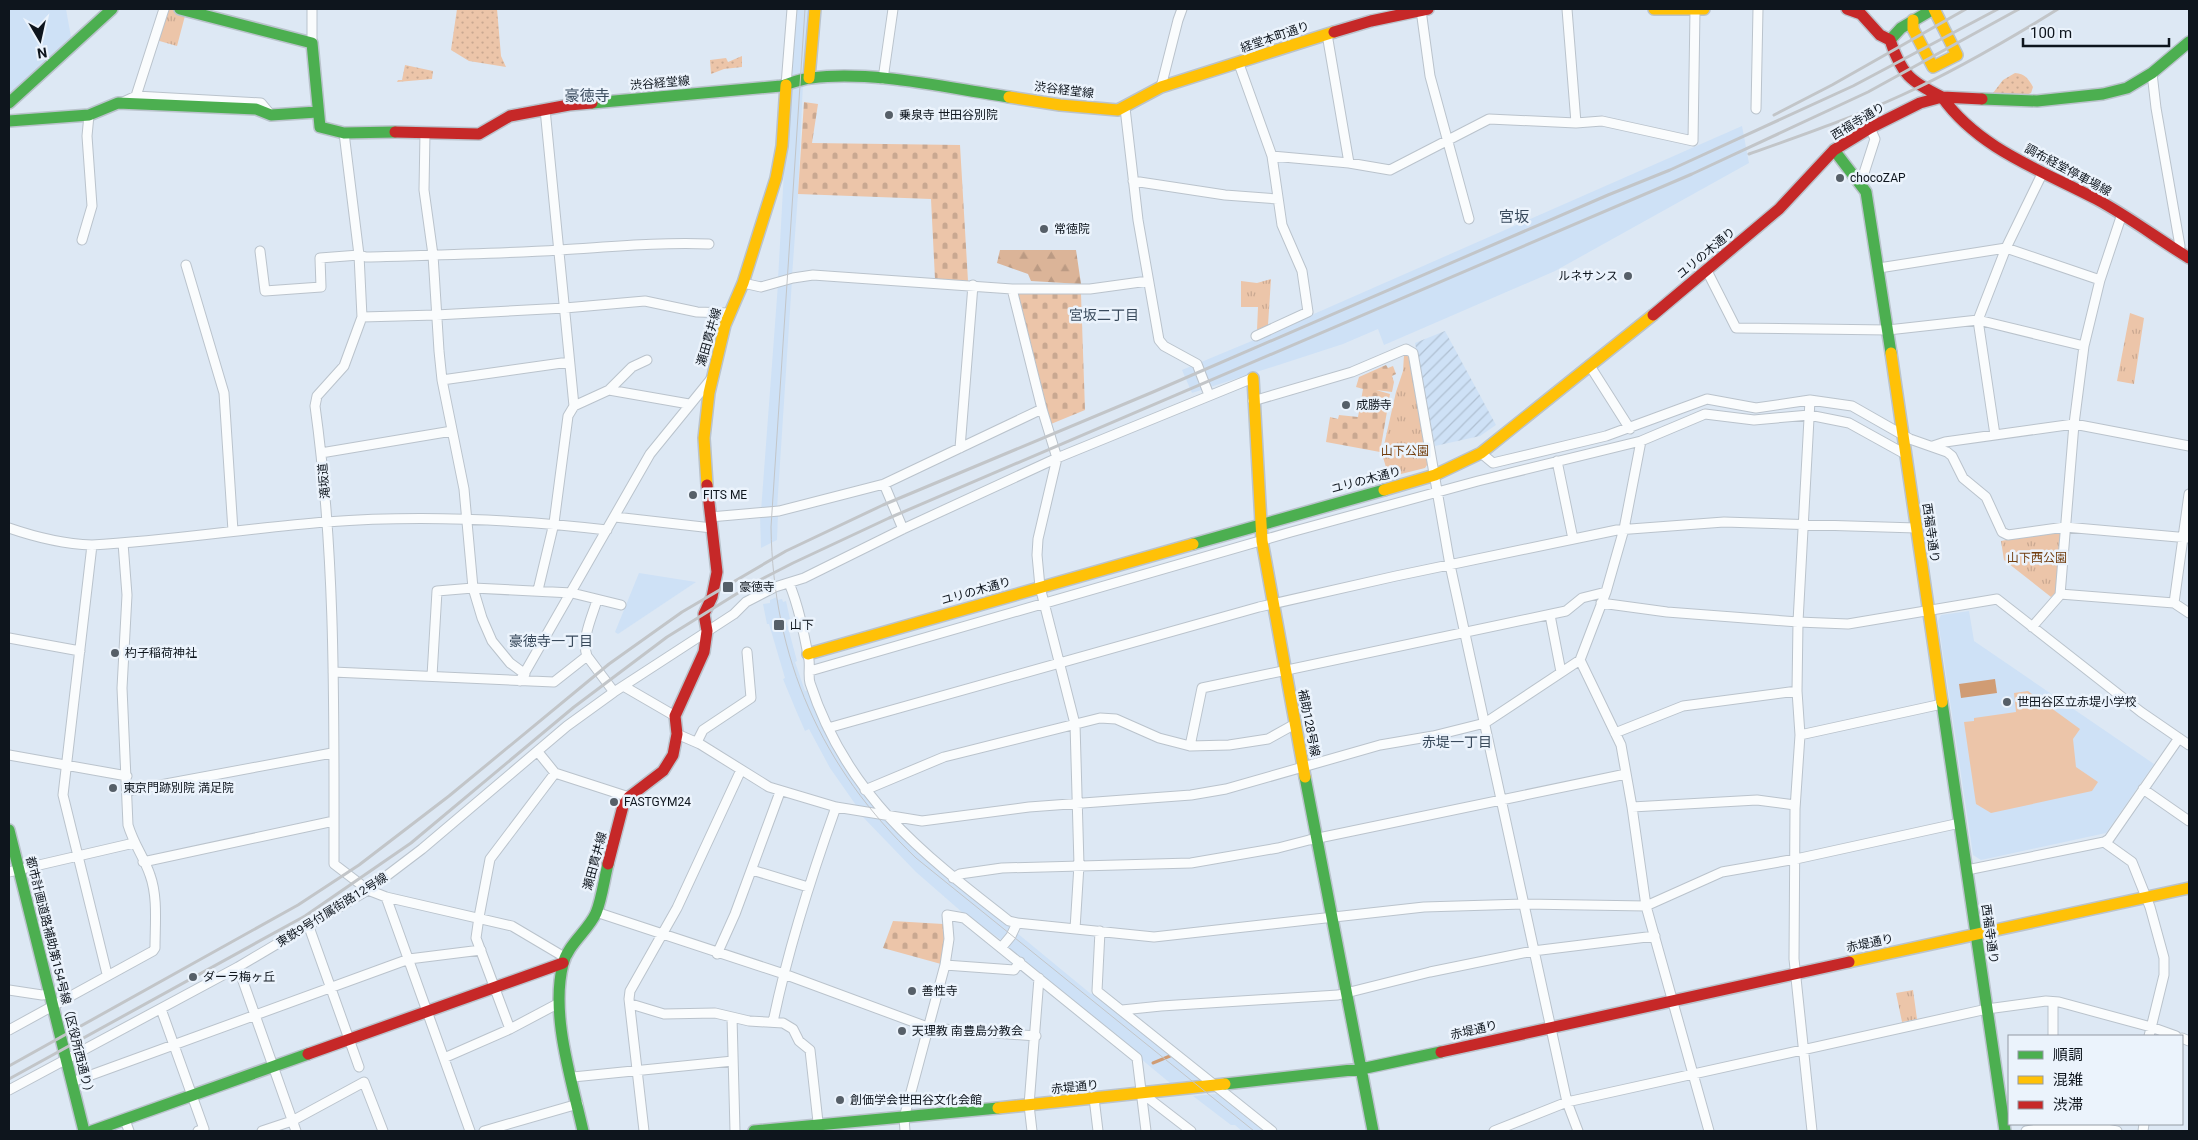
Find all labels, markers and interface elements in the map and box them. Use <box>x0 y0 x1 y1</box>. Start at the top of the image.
north arrow <box>15 15 65 65</box>
scale bar <box>2023 15 2169 47</box>
street label: 経堂本町通り <box>1239 19 1311 55</box>
text: 100 m <box>2030 24 2072 42</box>
text: N <box>36 44 48 62</box>
street label: 渋谷経堂線 <box>629 73 691 93</box>
street label: 渋谷経堂線 <box>1033 79 1095 101</box>
district label: 豪徳寺 <box>564 87 610 105</box>
street label: 西福寺通り <box>1829 100 1887 142</box>
place label: 乗泉寺 世田谷別院 <box>899 108 998 122</box>
marker: 乗泉寺 世田谷別院 <box>883 109 895 121</box>
street label: 調布経堂停車場線 <box>2022 141 2114 199</box>
place label: chocoZAP <box>1850 171 1906 185</box>
marker: chocoZAP <box>1834 172 1846 184</box>
district label: 宮坂 <box>1499 208 1529 226</box>
place label: 常徳院 <box>1054 222 1090 236</box>
marker: 常徳院 <box>1038 223 1050 235</box>
street label: ユリの木通り <box>1674 224 1738 282</box>
place label: ルネサンス <box>1558 269 1618 283</box>
marker: ルネサンス <box>1622 270 1634 282</box>
street label: 瀬田貫井線 <box>694 306 724 368</box>
district label: 宮坂二丁目 <box>1069 307 1139 323</box>
place label: 成勝寺 <box>1356 398 1392 412</box>
marker: 成勝寺 <box>1340 399 1352 411</box>
park label: 山下公園 <box>1381 444 1429 458</box>
street label: 滝坂道 <box>315 462 333 500</box>
street label: ユリの木通り <box>1329 464 1403 496</box>
place label: FITS ME <box>703 488 747 502</box>
marker: FITS ME <box>687 489 699 501</box>
street label: 西福寺通り <box>1920 502 1942 564</box>
park label: 山下西公園 <box>2007 551 2067 565</box>
street label: ユリの木通り <box>939 574 1013 608</box>
marker: 豪徳寺 <box>721 580 735 594</box>
place label: 豪徳寺 <box>739 580 775 594</box>
marker: 山下 <box>772 618 786 632</box>
place label: 山下 <box>790 618 814 632</box>
district label: 豪徳寺一丁目 <box>509 633 593 649</box>
place label: 杓子稲荷神社 <box>125 646 197 660</box>
marker: 杓子稲荷神社 <box>109 647 121 659</box>
street label: 補助128号線 <box>1296 688 1322 758</box>
place label: 世田谷区立赤堤小学校 <box>2017 695 2137 709</box>
marker: 世田谷区立赤堤小学校 <box>2001 696 2013 708</box>
district label: 赤堤一丁目 <box>1422 734 1492 750</box>
place label: 東京門跡別院 満足院 <box>123 781 234 795</box>
marker: 東京門跡別院 満足院 <box>107 782 119 794</box>
place label: FASTGYM24 <box>624 795 691 809</box>
marker: FASTGYM24 <box>608 796 620 808</box>
street label: 瀬田貫井線 <box>580 830 610 892</box>
street label: 都市計画道路補助第154号線（区役所西通り） <box>23 855 97 1099</box>
street label: 東鉄9号付属街路12号線 <box>274 870 390 950</box>
street label: 西福寺通り <box>1979 903 2001 965</box>
street label: 赤堤通り <box>1845 931 1895 955</box>
place label: ダーラ梅ヶ丘 <box>203 970 275 984</box>
marker: ダーラ梅ヶ丘 <box>187 971 199 983</box>
place label: 善性寺 <box>922 984 958 998</box>
marker: 善性寺 <box>906 985 918 997</box>
street label: 赤堤通り <box>1449 1018 1499 1042</box>
place label: 天理教 南豊島分教会 <box>912 1024 1023 1038</box>
marker: 天理教 南豊島分教会 <box>896 1025 908 1037</box>
legend <box>2008 1035 2183 1125</box>
text: 順調 <box>2053 1046 2083 1064</box>
text: 混雑 <box>2053 1071 2083 1089</box>
street label: 赤堤通り <box>1050 1078 1100 1096</box>
place label: 創価学会世田谷文化会館 <box>850 1093 982 1107</box>
marker: 創価学会世田谷文化会館 <box>834 1094 846 1106</box>
text: 渋滞 <box>2053 1096 2083 1114</box>

